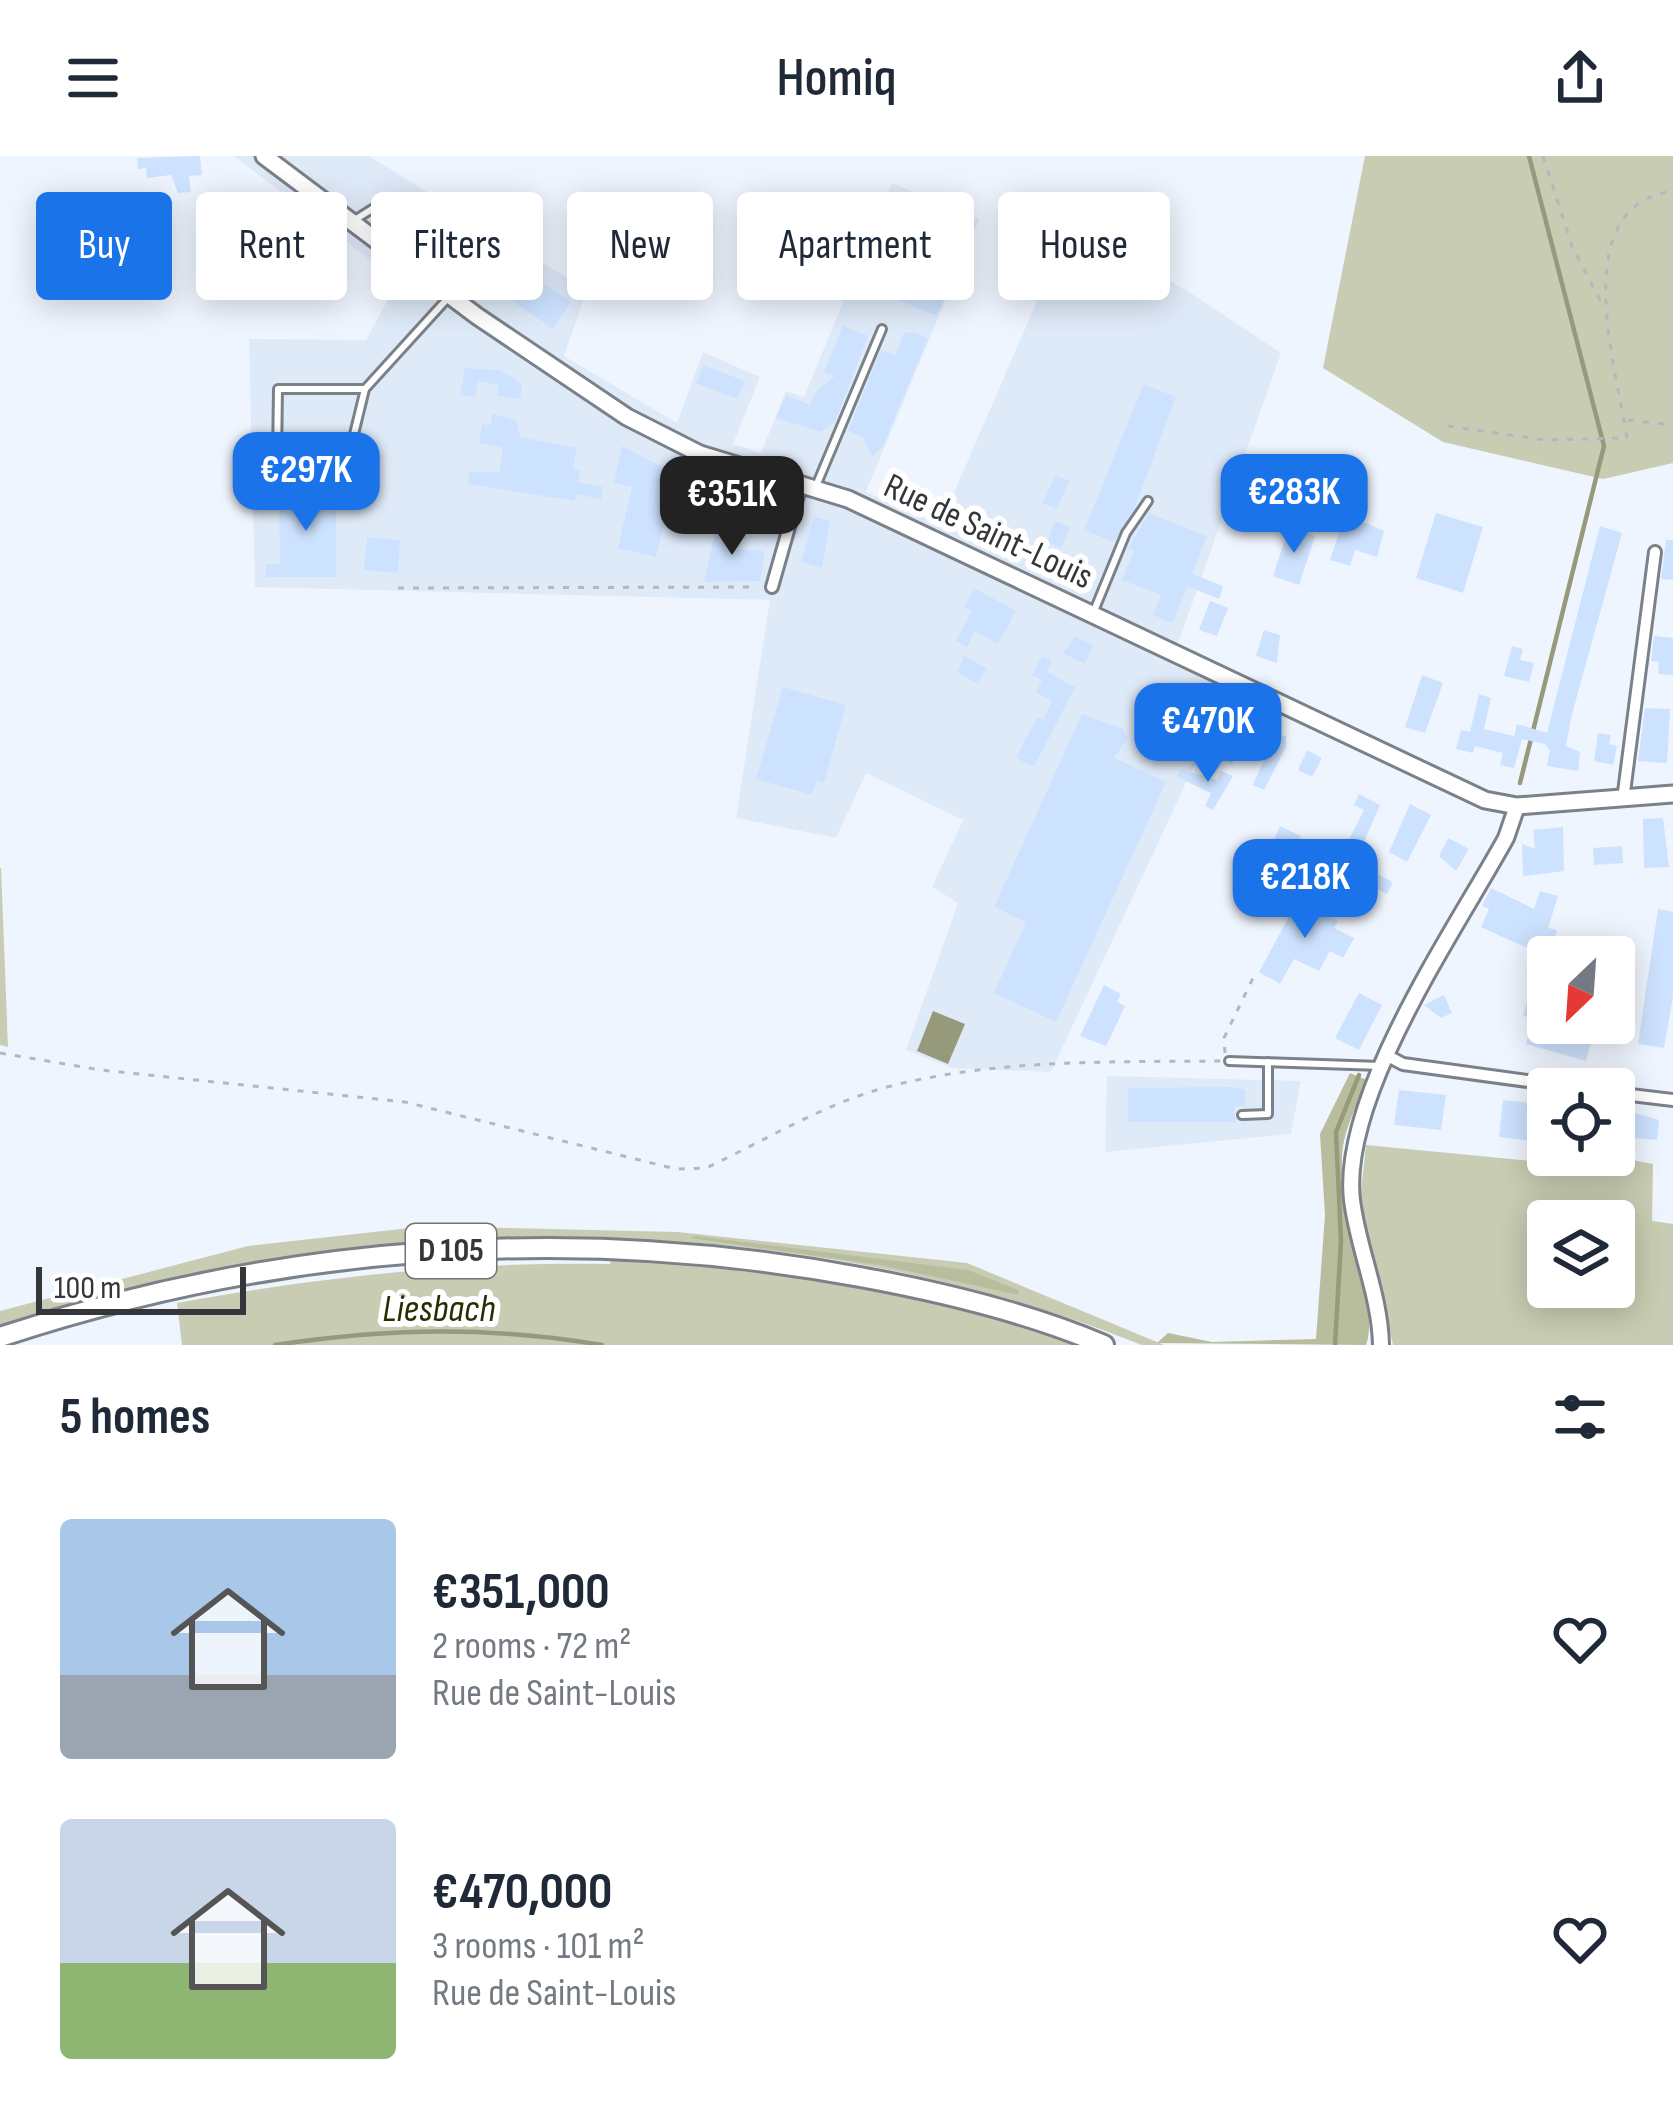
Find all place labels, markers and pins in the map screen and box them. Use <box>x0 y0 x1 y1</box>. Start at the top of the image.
pin: €297K <box>222 432 390 534</box>
pin: €283K <box>1210 454 1378 556</box>
pin: €351K <box>648 456 816 558</box>
pin: €470K <box>1124 683 1292 785</box>
pin: €218K <box>1221 839 1389 941</box>

